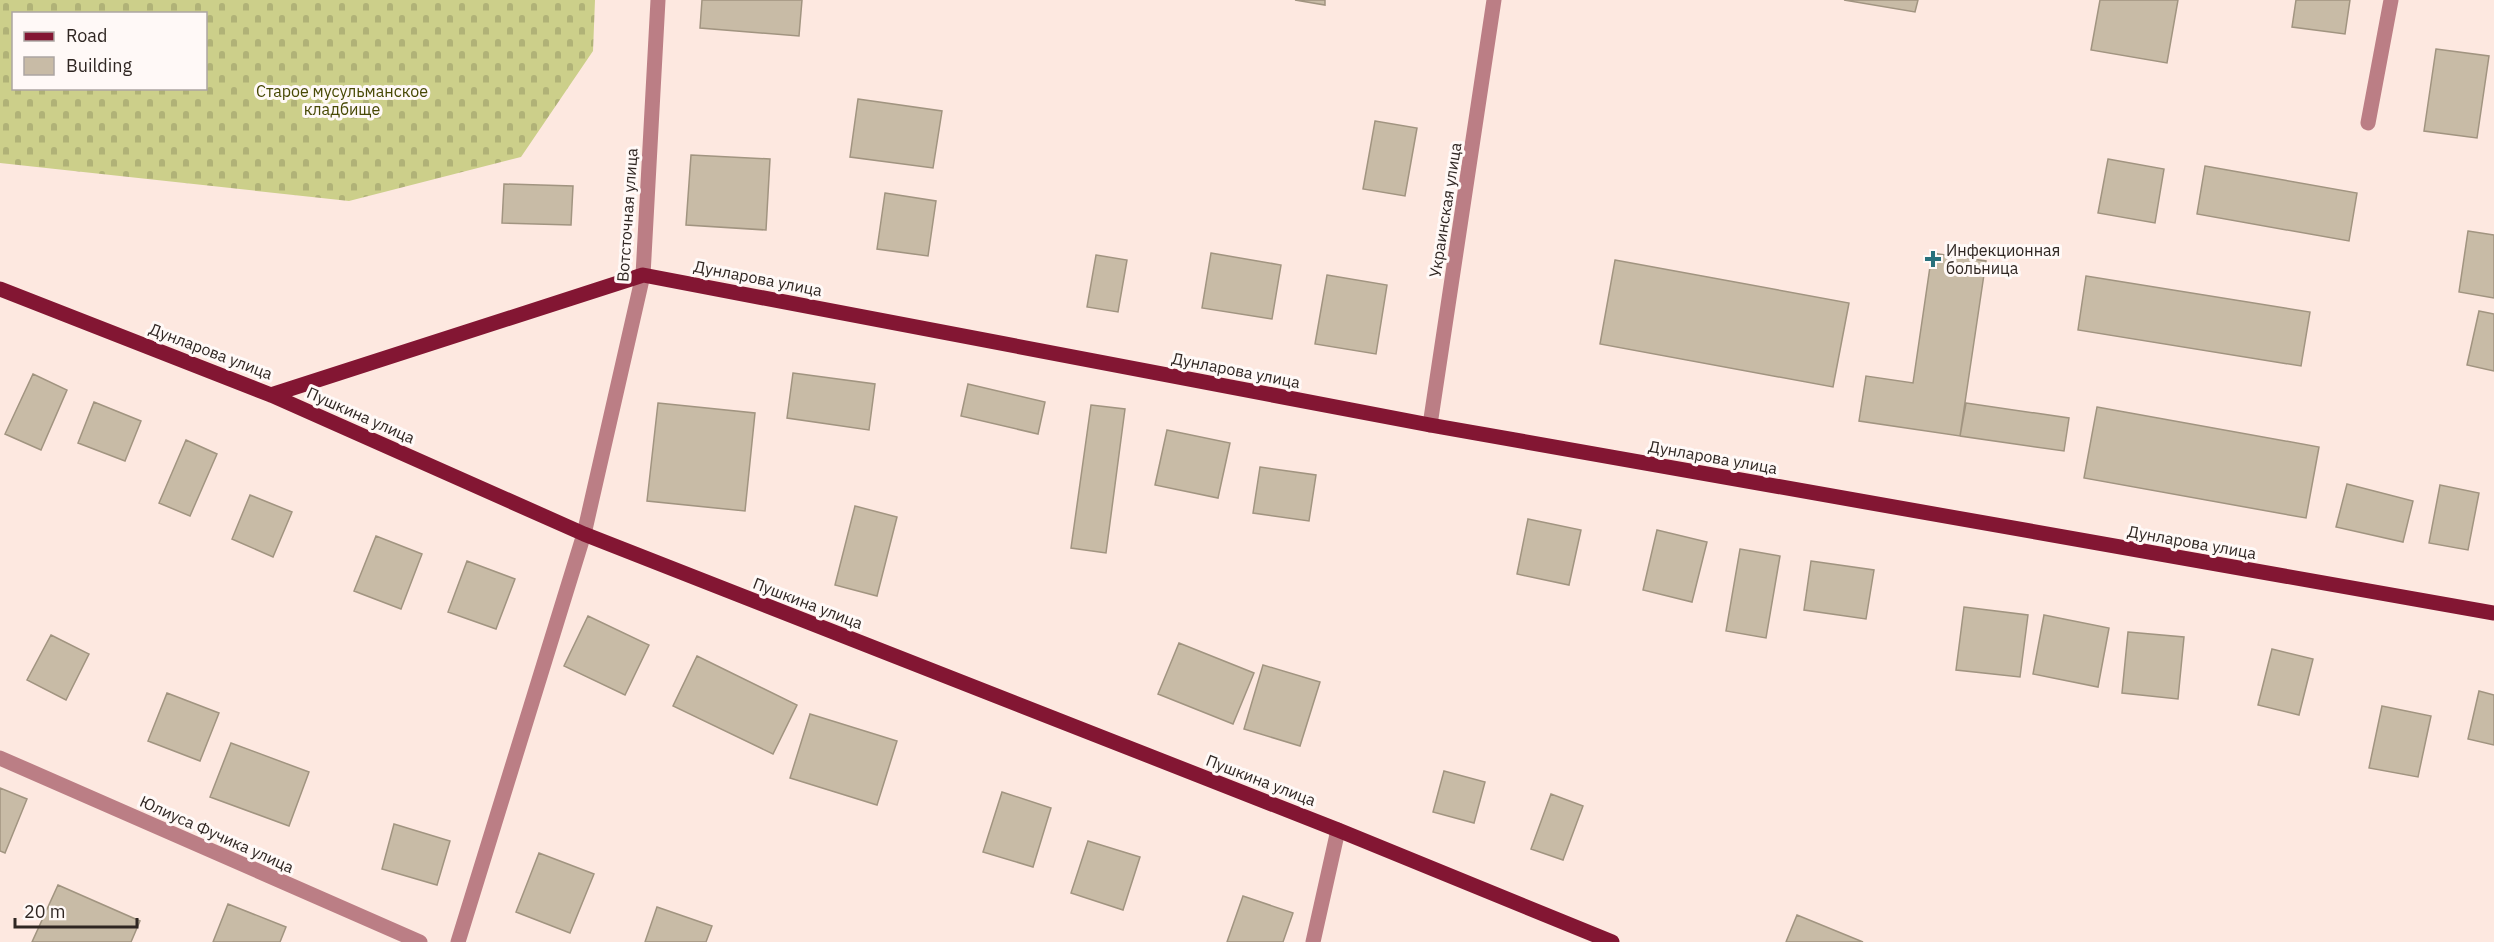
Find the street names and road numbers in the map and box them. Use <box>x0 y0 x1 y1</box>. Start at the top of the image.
street label: Украинская улица <box>1424 141 1466 279</box>
street label: Вотсточная улица <box>612 147 642 283</box>
street label: Дунларова улица <box>692 256 824 300</box>
street label: Дунларова улица <box>147 318 276 384</box>
street label: Дунларова улица <box>1170 348 1302 392</box>
street label: Пушкина улица <box>304 382 419 448</box>
street label: Дунларова улица <box>1647 436 1779 478</box>
street label: Дунларова улица <box>2126 521 2258 563</box>
street label: Пушкина улица <box>750 573 866 633</box>
street label: Пушкина улица <box>1203 750 1319 810</box>
street label: Юлиуса Фучика улица <box>137 791 298 877</box>

